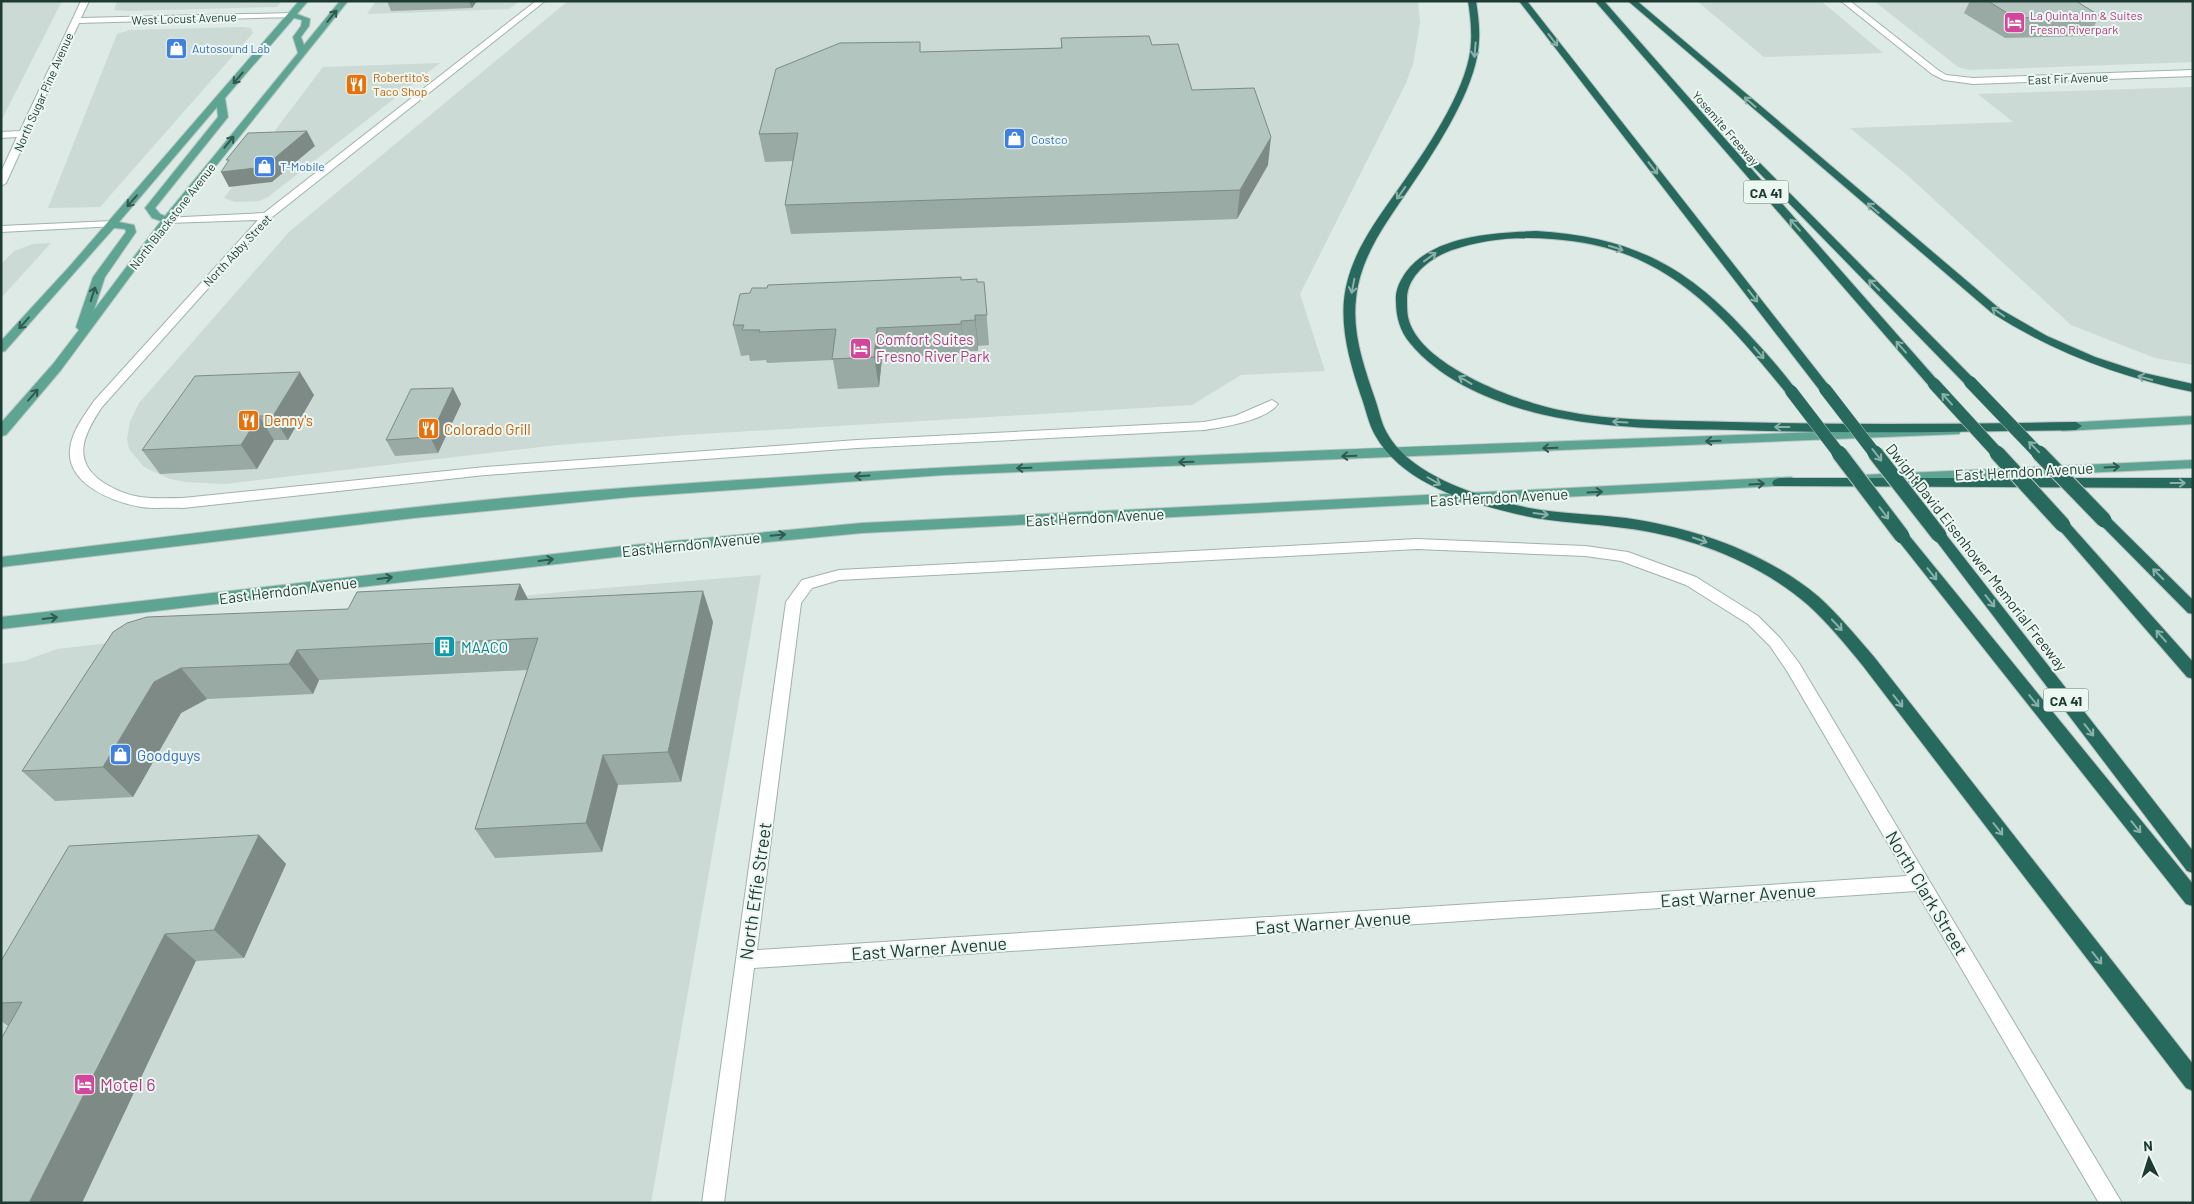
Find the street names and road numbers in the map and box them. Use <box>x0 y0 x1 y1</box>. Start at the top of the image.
street label: West Locust Avenue <box>131 9 237 27</box>
street label: North Sugar Pine Avenue <box>10 30 76 154</box>
street label: East Fir Avenue <box>2027 70 2109 86</box>
street label: Yosemite Freeway <box>1690 88 1763 169</box>
street label: North Blackstone Avenue <box>126 160 218 272</box>
road number: CA 41 <box>1744 180 1788 203</box>
street label: North Abby Street <box>200 211 274 289</box>
street label: Dwight David Eisenhower Memorial Freeway <box>1883 440 2071 674</box>
street label: East Herndon Avenue <box>1954 458 2094 484</box>
street label: East Herndon Avenue <box>1429 484 1569 510</box>
street label: East Herndon Avenue <box>1025 504 1165 530</box>
street label: East Herndon Avenue <box>621 528 761 560</box>
street label: East Herndon Avenue <box>218 573 358 607</box>
road number: CA 41 <box>2044 688 2088 712</box>
street label: North Effie Street <box>734 821 776 961</box>
street label: North Clark Street <box>1881 827 1973 959</box>
street label: East Warner Avenue <box>1659 879 1817 911</box>
street label: East Warner Avenue <box>1254 906 1412 938</box>
street label: East Warner Avenue <box>850 932 1008 964</box>

